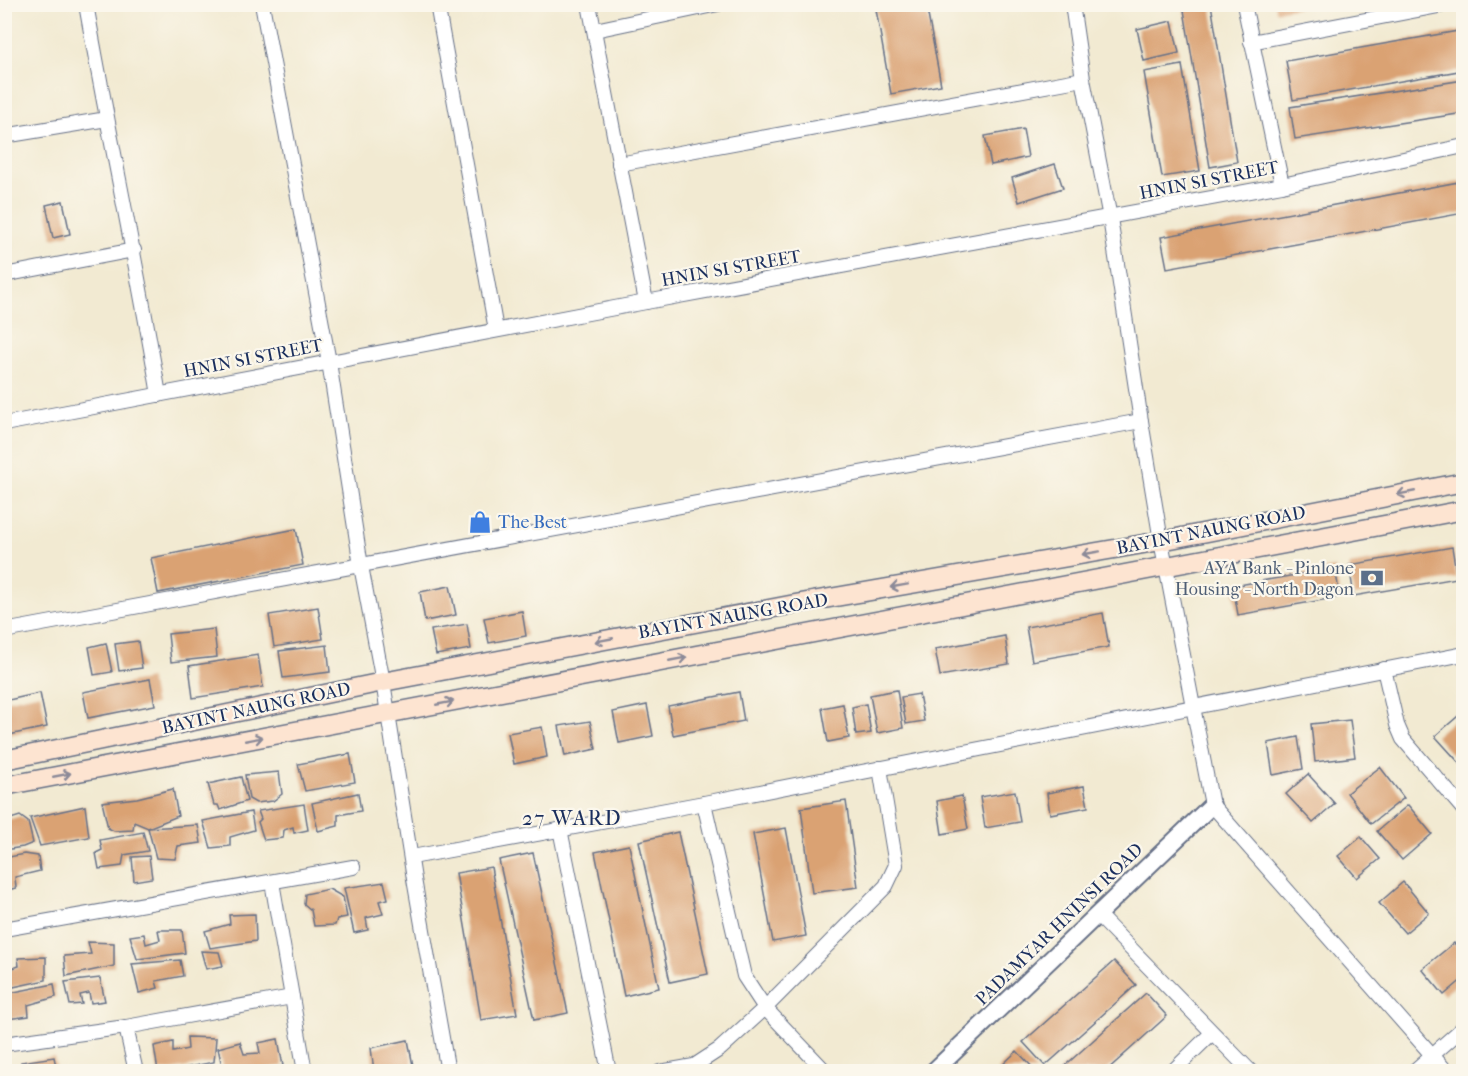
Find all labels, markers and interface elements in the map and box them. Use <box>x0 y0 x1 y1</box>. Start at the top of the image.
street label: HNIN SI STREET <box>1138 157 1281 204</box>
street label: HNIN SI STREET <box>660 246 803 291</box>
street label: HNIN SI STREET <box>182 335 325 382</box>
one-way arrow <box>1397 488 1416 499</box>
street label: BAYINT NAUNG ROAD <box>1115 502 1308 559</box>
shop icon: The Best <box>467 509 493 535</box>
place label: The Best <box>498 512 568 533</box>
one-way arrow <box>1081 548 1101 559</box>
place label: AYA Bank - Pinlone Housing - North Dagon <box>1175 558 1355 600</box>
bank icon: AYA Bank - Pinlone Housing - North Dagon <box>1359 565 1385 591</box>
one-way arrow <box>889 581 909 592</box>
street label: BAYINT NAUNG ROAD <box>637 589 830 644</box>
one-way arrow <box>594 635 614 646</box>
one-way arrow <box>668 654 688 665</box>
street label: BAYINT NAUNG ROAD <box>160 678 352 739</box>
one-way arrow <box>435 697 455 708</box>
one-way arrow <box>243 733 263 744</box>
one-way arrow <box>52 769 71 780</box>
district label: 27 WARD <box>522 806 622 830</box>
street label: PADAMYAR HNINSI ROAD <box>971 839 1147 1010</box>

